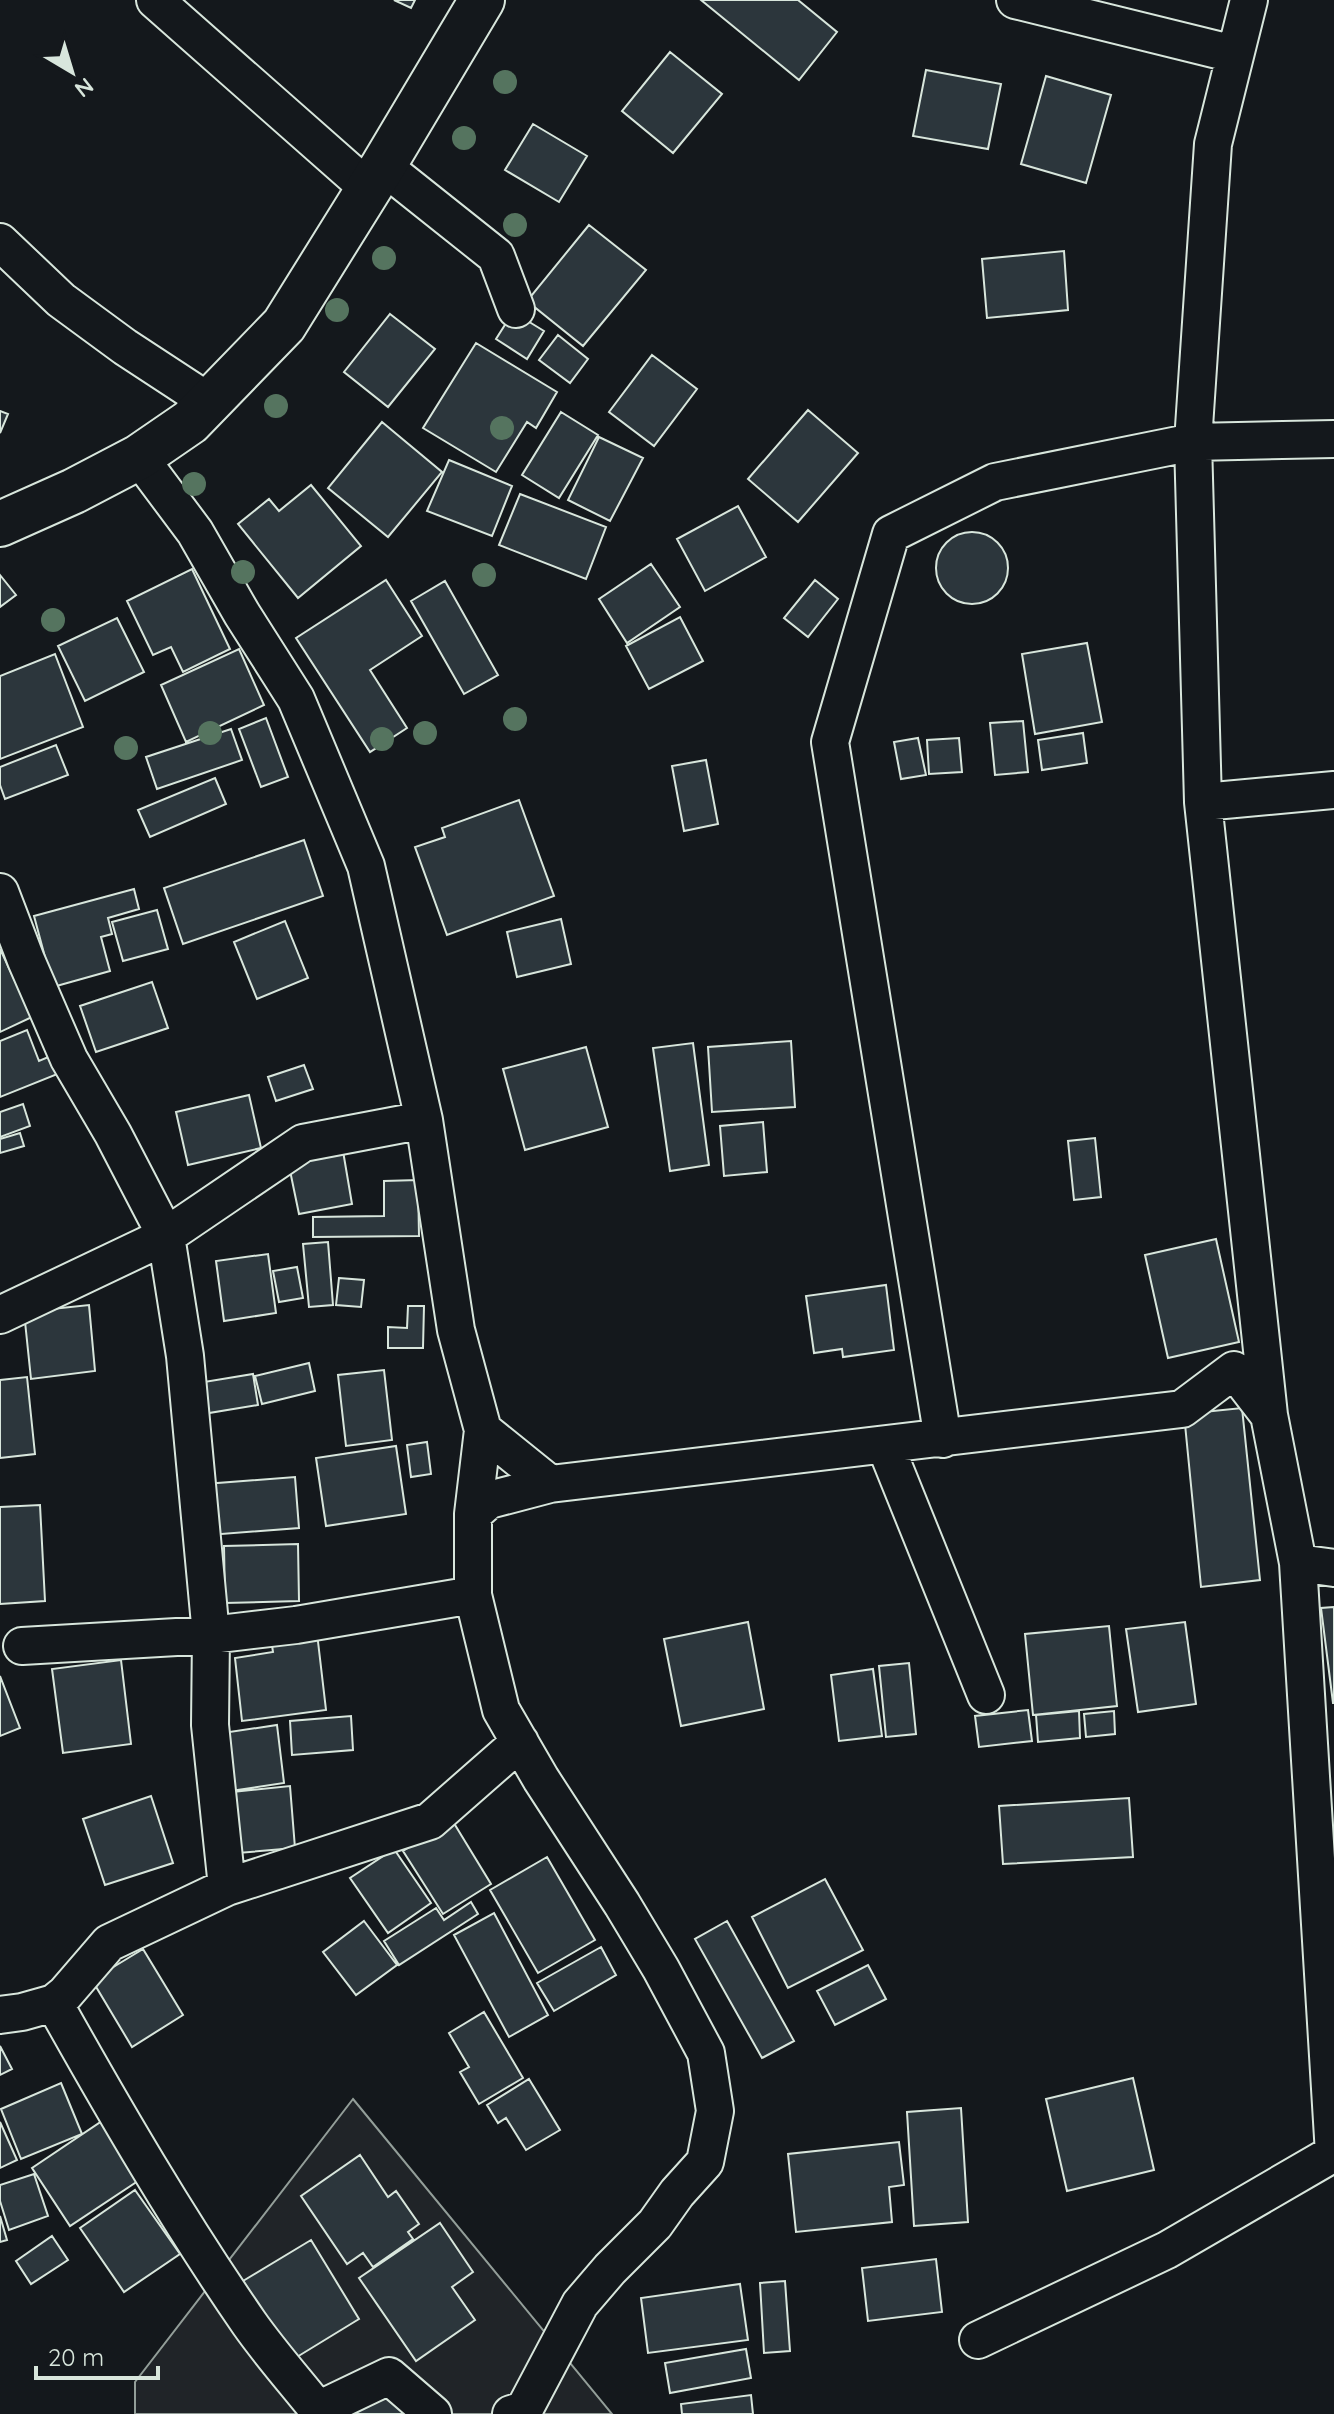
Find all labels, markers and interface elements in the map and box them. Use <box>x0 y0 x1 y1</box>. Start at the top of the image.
north arrow <box>32 32 112 112</box>
text: N <box>69 72 99 104</box>
scale bar <box>36 2330 158 2380</box>
text: 20 m <box>48 2342 104 2372</box>

